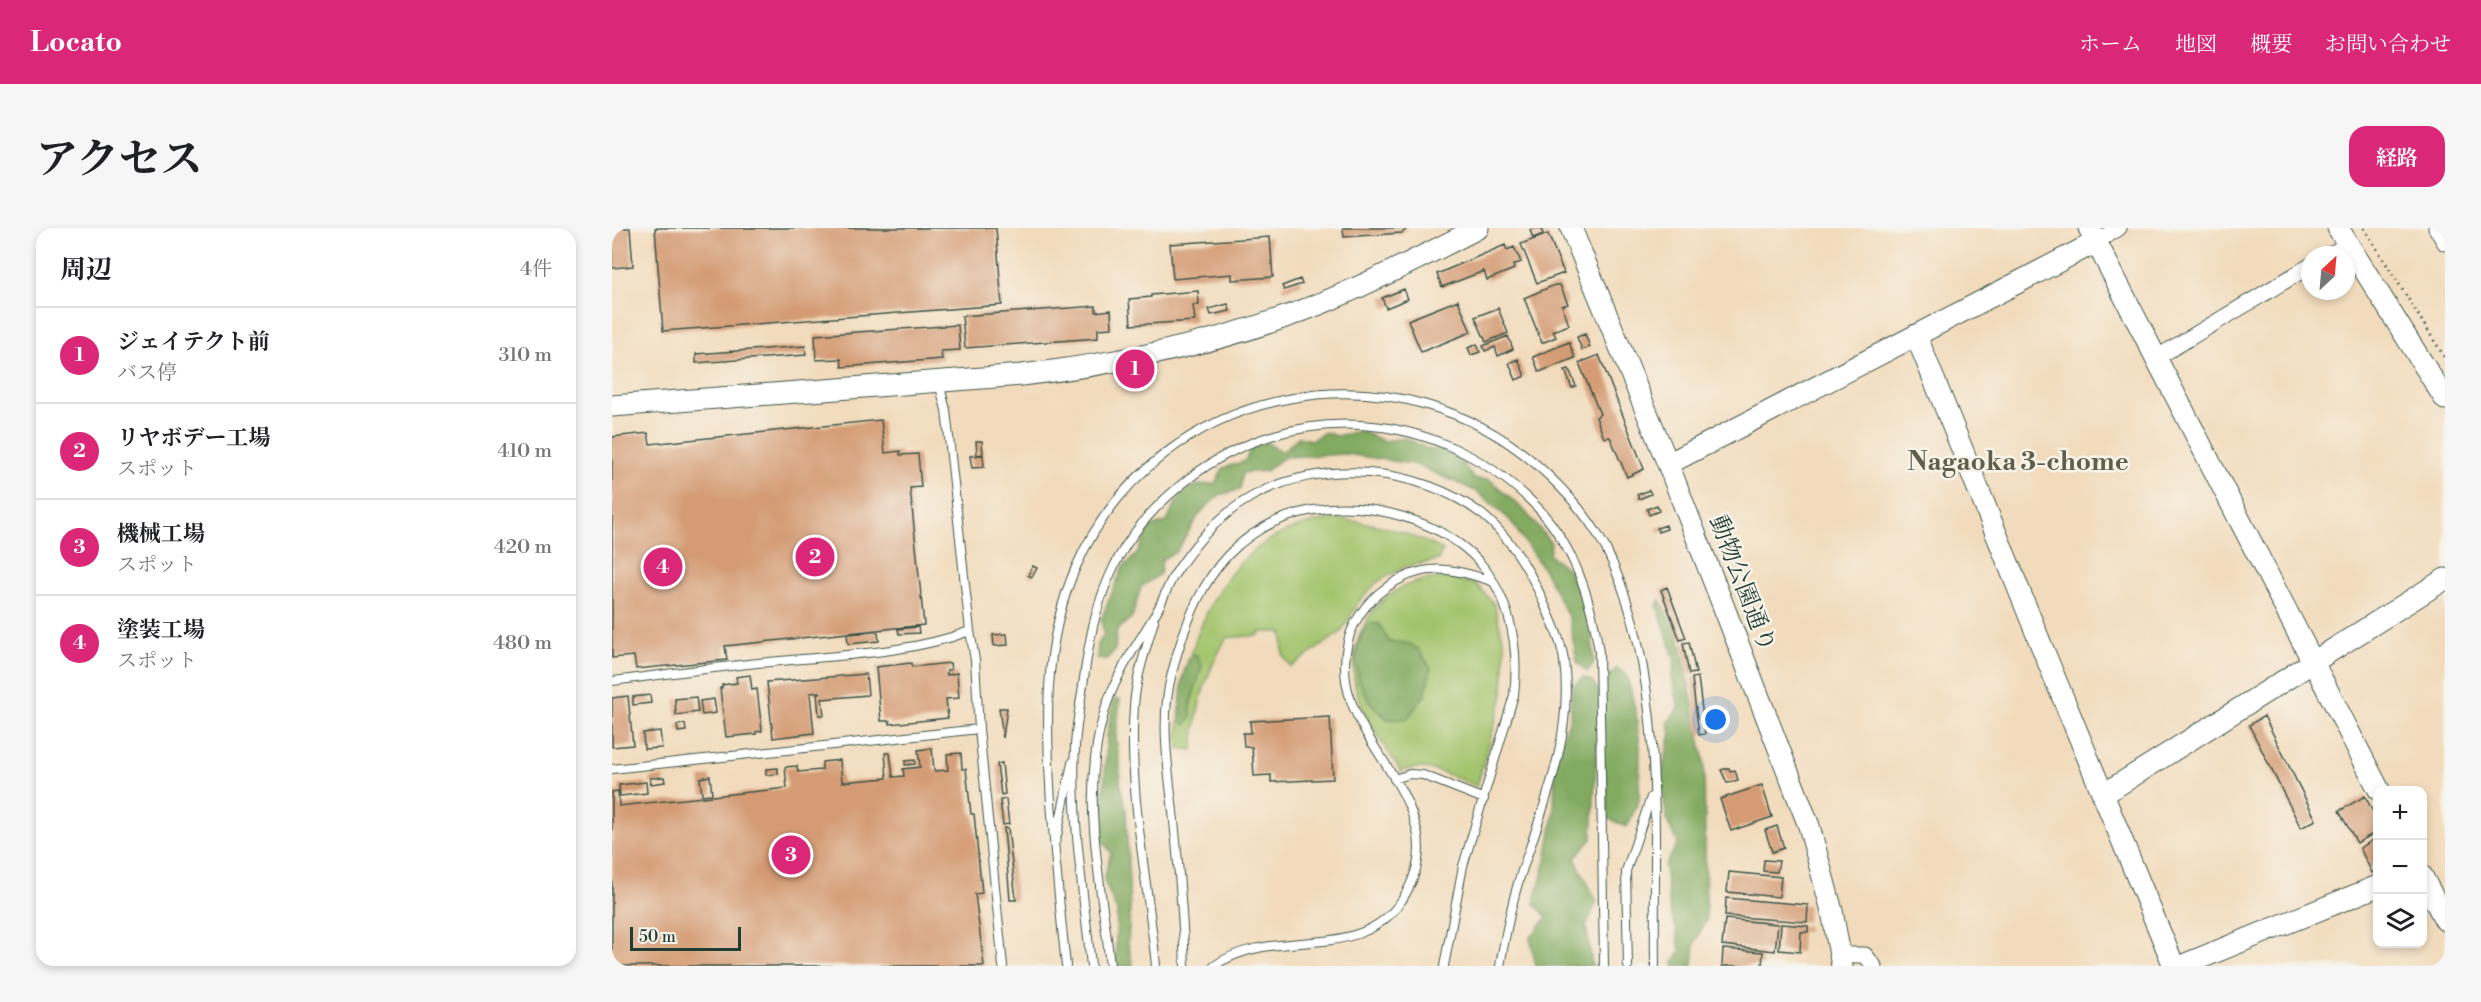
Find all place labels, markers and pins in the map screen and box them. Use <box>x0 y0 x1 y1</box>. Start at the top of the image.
pin: 1 <box>1116 346 1154 392</box>
pin: 2 <box>796 534 834 580</box>
pin: 4 <box>644 544 682 590</box>
pin: 3 <box>772 832 810 878</box>

